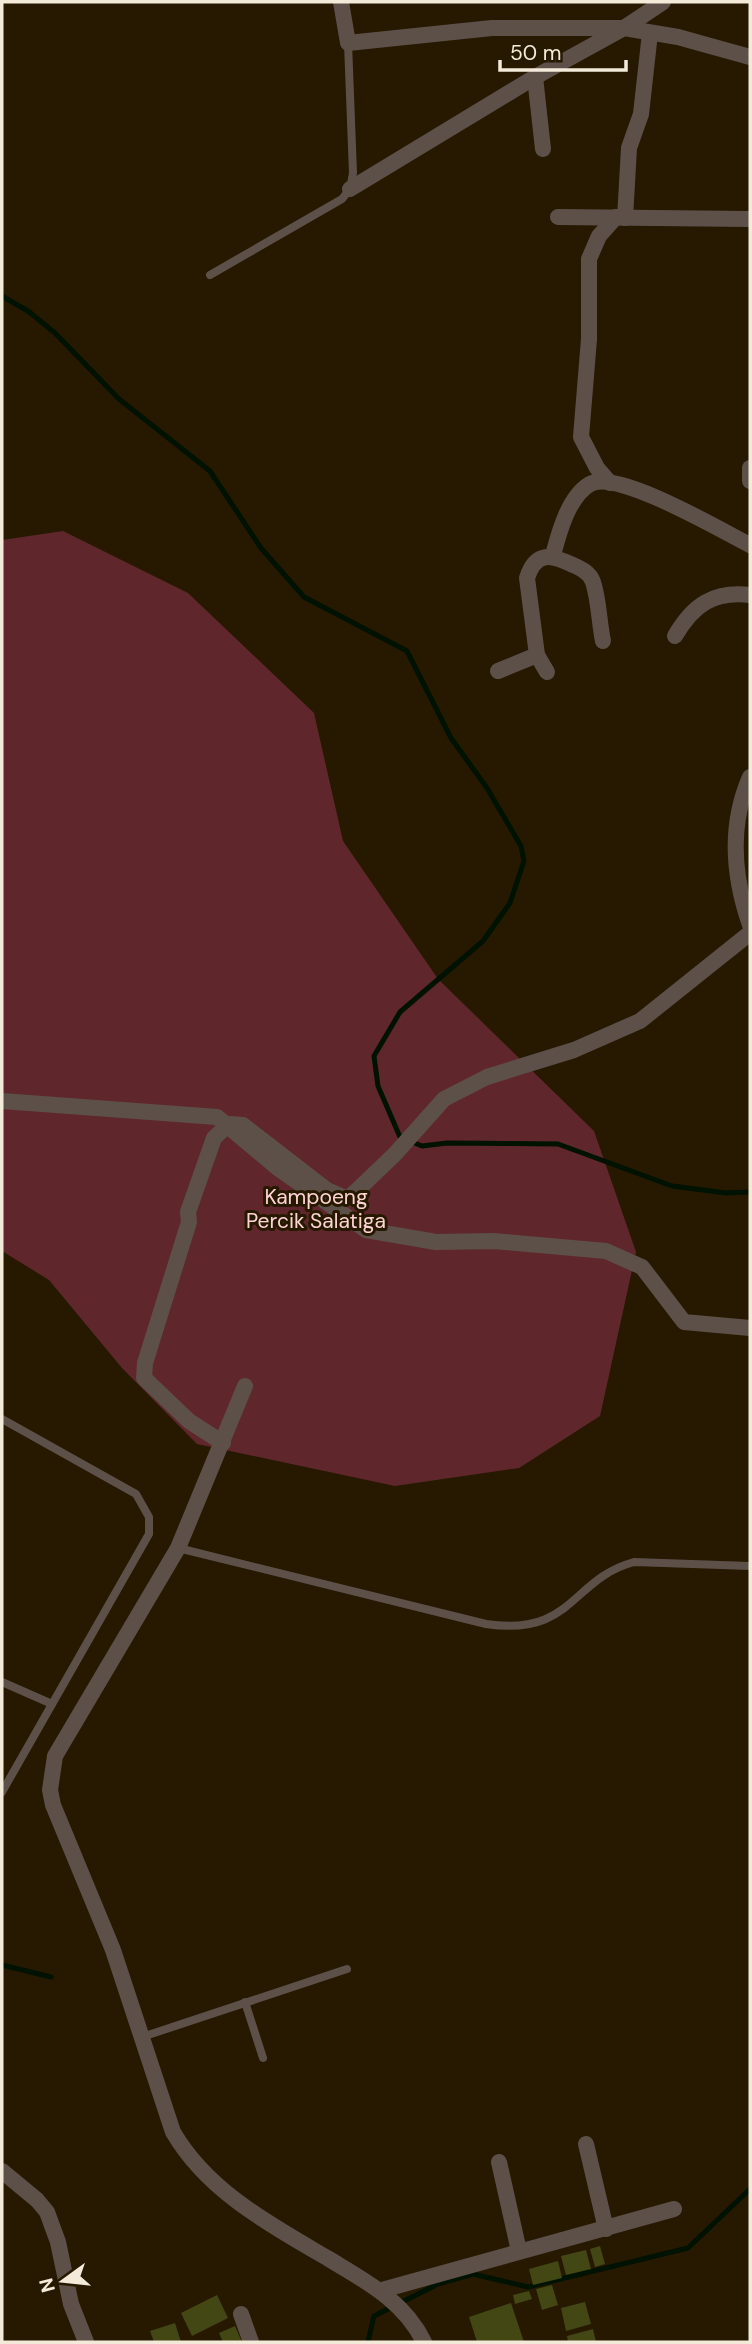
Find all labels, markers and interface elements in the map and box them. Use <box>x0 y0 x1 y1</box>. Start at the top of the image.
scale bar <box>500 28 626 72</box>
text: 50 m <box>510 39 561 67</box>
park label: Kampoeng Percik Salatiga <box>246 1183 386 1235</box>
north arrow <box>28 2246 98 2316</box>
text: N <box>33 2275 61 2295</box>

